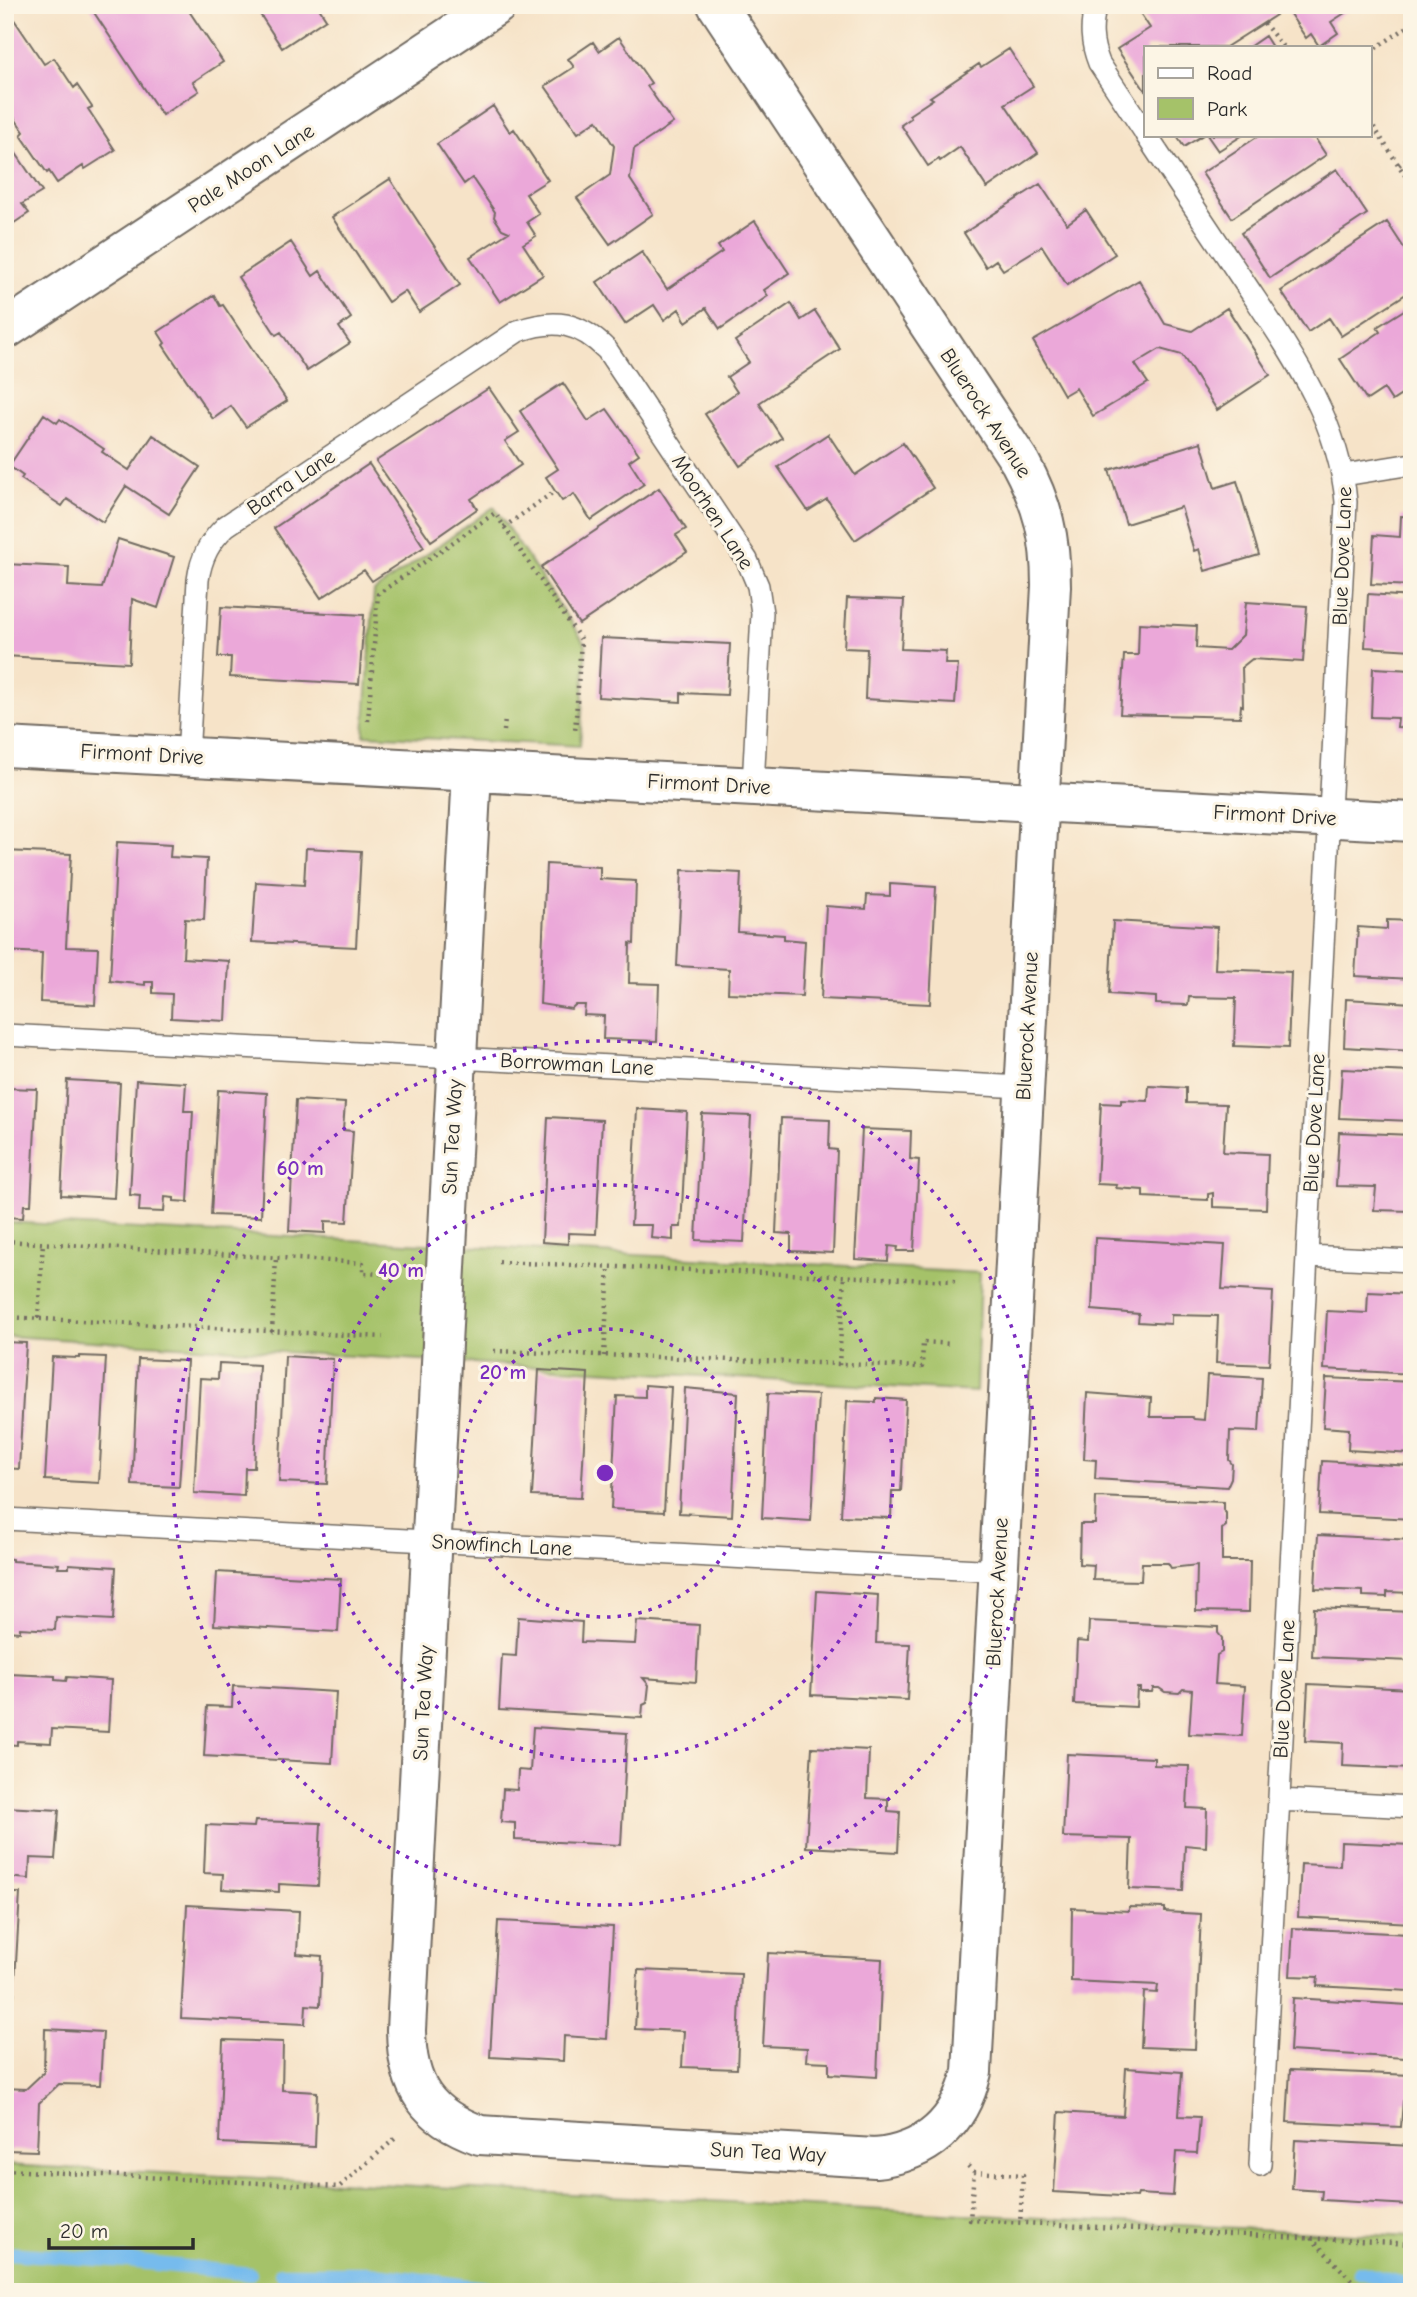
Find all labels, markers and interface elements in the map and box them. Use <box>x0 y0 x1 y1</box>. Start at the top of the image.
legend <box>1144 46 1372 136</box>
text: Road <box>1207 61 1252 85</box>
text: Park <box>1207 97 1247 121</box>
street label: Pale Moon Lane <box>183 118 319 218</box>
street label: Bluerock Avenue <box>935 344 1037 482</box>
street label: Barra Lane <box>242 444 340 520</box>
street label: Moorhen Lane <box>667 450 759 574</box>
street label: Blue Dove Lane <box>1328 486 1356 626</box>
street label: Firmont Drive <box>80 739 204 769</box>
street label: Firmont Drive <box>647 769 771 799</box>
street label: Firmont Drive <box>1213 800 1337 830</box>
street label: Bluerock Avenue <box>1011 951 1043 1101</box>
street label: Borrowman Lane <box>500 1048 654 1080</box>
street label: Blue Dove Lane <box>1298 1053 1330 1193</box>
street label: Sun Tea Way <box>437 1078 467 1195</box>
text: 60 m <box>276 1156 324 1180</box>
text: 40 m <box>378 1258 424 1282</box>
text: 20 m <box>480 1360 526 1384</box>
centre of rings <box>593 1461 617 1485</box>
street label: Bluerock Avenue <box>981 1517 1013 1667</box>
street label: Snowfinch Lane <box>431 1529 573 1561</box>
street label: Blue Dove Lane <box>1268 1619 1300 1759</box>
street label: Sun Tea Way <box>408 1644 438 1761</box>
street label: Sun Tea Way <box>710 2137 827 2167</box>
scale bar <box>49 2206 192 2250</box>
text: 20 m <box>60 2219 108 2243</box>

